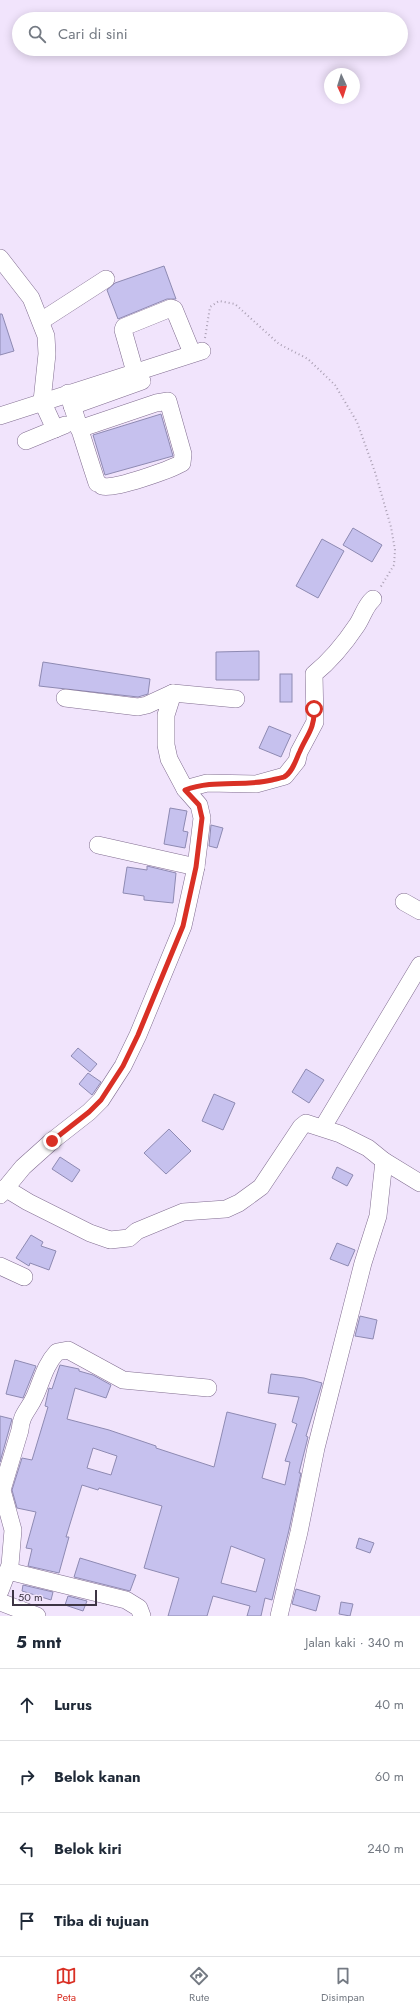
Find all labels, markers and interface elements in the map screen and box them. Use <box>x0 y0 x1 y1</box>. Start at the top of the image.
search box <box>12 12 408 56</box>
icon: search <box>26 23 48 45</box>
text: Cari di sini <box>58 23 128 45</box>
north arrow <box>324 68 360 104</box>
route start <box>305 700 323 718</box>
route end <box>43 1132 61 1150</box>
scale bar <box>12 1588 97 1607</box>
text: 50 m <box>18 1589 43 1605</box>
text: 5 mnt <box>16 1630 61 1654</box>
text: Jalan kaki · 340 m <box>305 1633 404 1652</box>
icon: ahead <box>16 1694 38 1716</box>
text: Lurus <box>54 1694 92 1716</box>
text: 40 m <box>375 1695 404 1714</box>
icon: right <box>16 1766 38 1788</box>
text: Belok kanan <box>54 1766 141 1788</box>
text: 60 m <box>375 1767 404 1786</box>
icon: left <box>16 1838 38 1860</box>
text: Belok kiri <box>54 1838 122 1860</box>
text: 240 m <box>367 1839 404 1858</box>
icon: arrive <box>16 1910 38 1932</box>
text: Tiba di tujuan <box>54 1910 149 1932</box>
tab: Peta <box>55 1965 77 2005</box>
tab: Rute <box>188 1965 210 2005</box>
tab: Disimpan <box>321 1965 365 2005</box>

